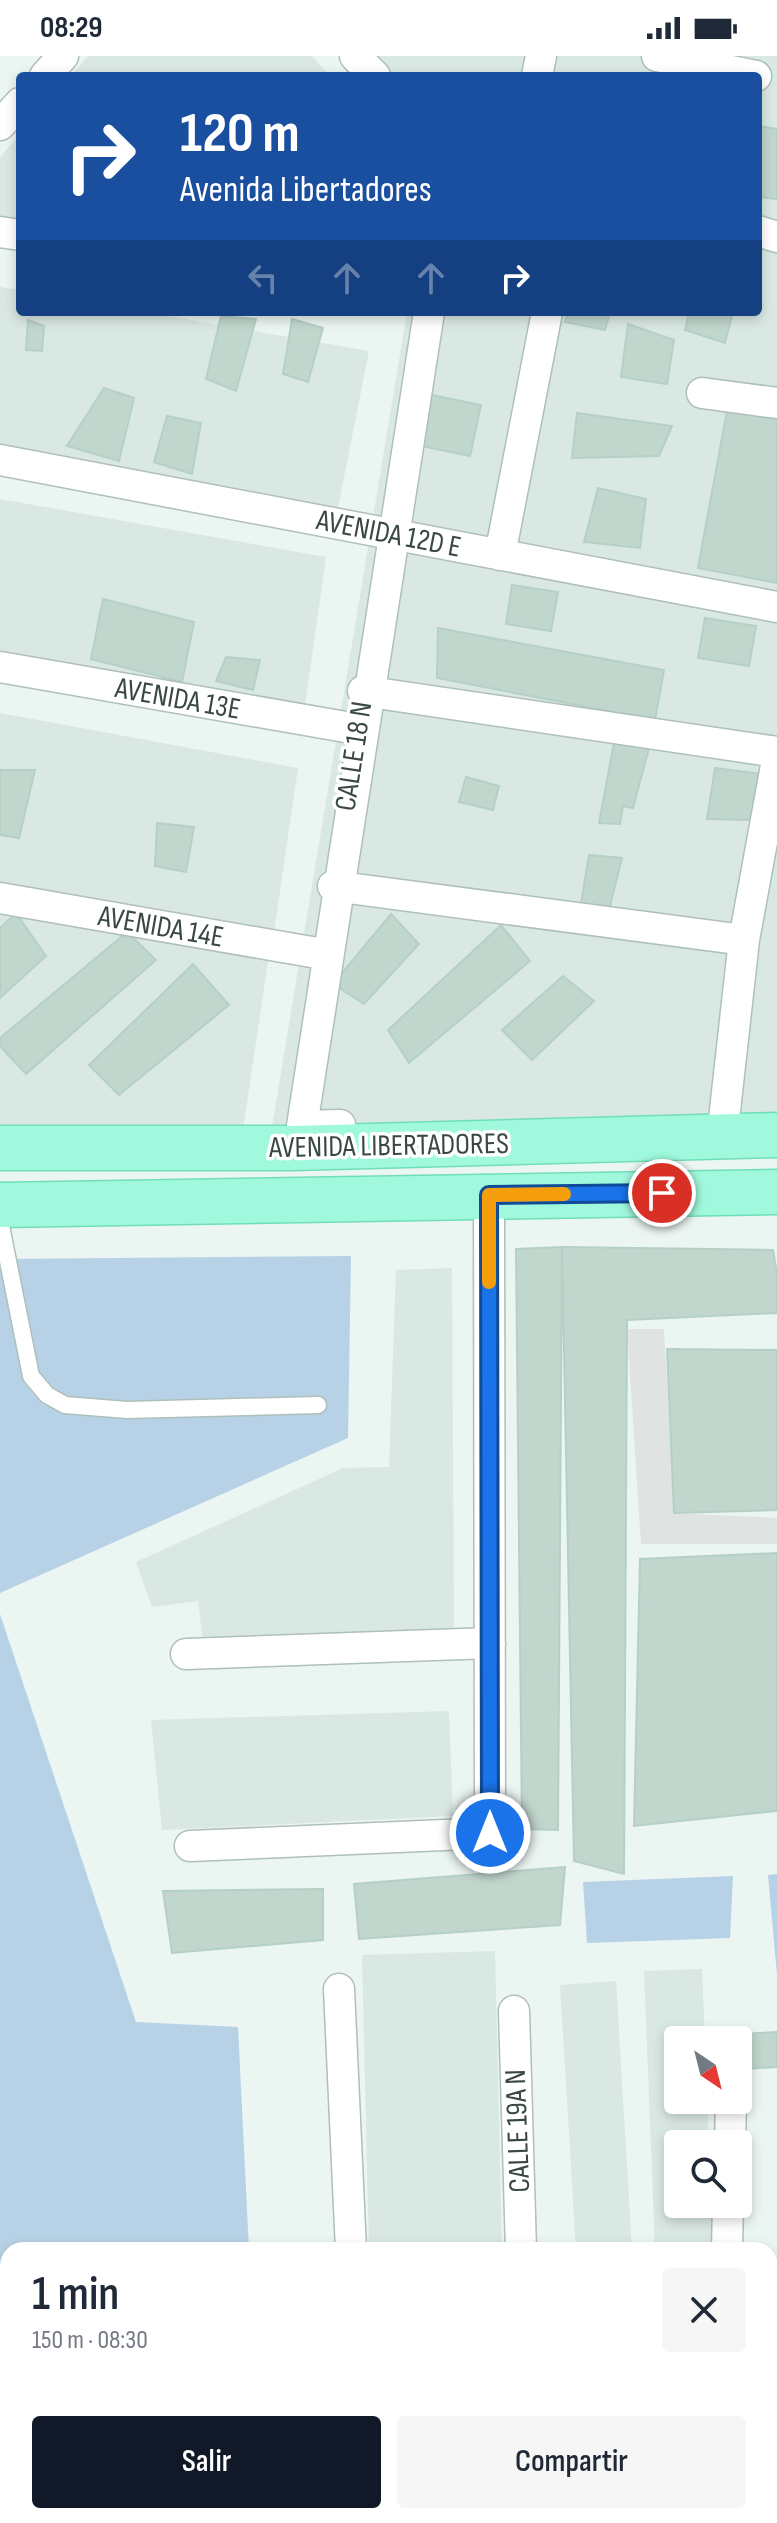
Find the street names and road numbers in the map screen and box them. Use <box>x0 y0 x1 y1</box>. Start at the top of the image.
street label: AVENIDA 12D E <box>313 502 464 566</box>
street label: AVENIDA 13E <box>111 670 243 728</box>
street label: CALLE 18 N <box>328 699 380 814</box>
street label: AVENIDA 14E <box>94 898 226 956</box>
street label: AVENIDA LIBERTADORES <box>268 1126 509 1166</box>
street label: CALLE 19A N <box>498 2069 538 2193</box>

